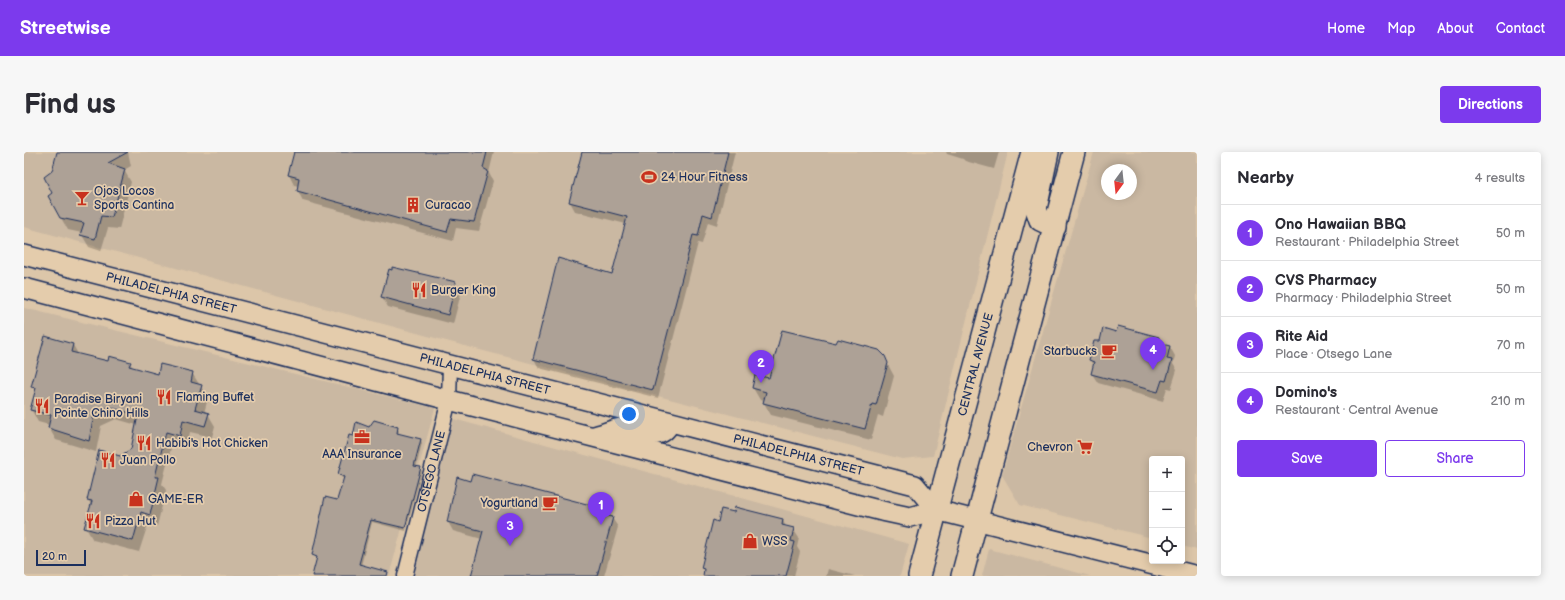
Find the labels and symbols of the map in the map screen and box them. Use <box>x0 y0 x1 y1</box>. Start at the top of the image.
north arrow <box>1101 164 1137 200</box>
sports icon: 24 Hour Fitness <box>640 168 658 186</box>
place label: 24 Hour Fitness <box>661 170 748 185</box>
place label: Ojos Locos Sports Cantina <box>94 184 175 213</box>
bar icon: Ojos Locos Sports Cantina <box>73 189 91 207</box>
building icon: Curacao <box>404 196 422 214</box>
place label: Curacao <box>425 198 471 213</box>
street label: PHILADELPHIA STREET <box>104 269 239 318</box>
restaurant icon: Burger King <box>410 281 428 299</box>
place label: Burger King <box>431 283 496 298</box>
street label: CENTRAL AVENUE <box>955 311 997 418</box>
pin: 4 <box>1140 337 1166 370</box>
cafe icon: Starbucks <box>1100 342 1118 360</box>
place label: Starbucks <box>1044 344 1097 359</box>
street label: PHILADELPHIA STREET <box>418 350 552 399</box>
pin: 2 <box>748 350 774 383</box>
restaurant icon: Flaming Buffet <box>155 388 173 406</box>
place label: Flaming Buffet <box>176 390 254 405</box>
place label: Paradise Biryani Pointe Chino Hills <box>54 392 149 421</box>
restaurant icon: Paradise Biryani Pointe Chino Hills <box>33 397 51 415</box>
your location <box>619 404 639 424</box>
office icon: AAA Insurance <box>353 428 371 446</box>
street label: OTSEGO LANE <box>414 429 449 514</box>
street label: PHILADELPHIA STREET <box>732 431 866 480</box>
restaurant icon: Habibi's Hot Chicken <box>135 434 153 452</box>
place label: Habibi's Hot Chicken <box>156 436 268 451</box>
supermarket icon: Chevron <box>1076 438 1094 456</box>
place label: Chevron <box>1027 440 1073 455</box>
place label: AAA Insurance <box>322 447 402 462</box>
restaurant icon: Juan Pollo <box>99 451 117 469</box>
place label: Juan Pollo <box>120 453 176 468</box>
shop icon: GAME-ER <box>127 490 145 508</box>
place label: GAME-ER <box>148 492 204 507</box>
pin: 1 <box>588 492 614 525</box>
cafe icon: Yogurtland <box>541 494 559 512</box>
place label: Yogurtland <box>479 496 538 511</box>
restaurant icon: Pizza Hut <box>84 512 102 530</box>
pin: 3 <box>497 513 523 546</box>
place label: Pizza Hut <box>105 514 156 529</box>
shop icon: WSS <box>741 532 759 550</box>
place label: WSS <box>762 534 787 549</box>
scale bar <box>36 548 86 567</box>

